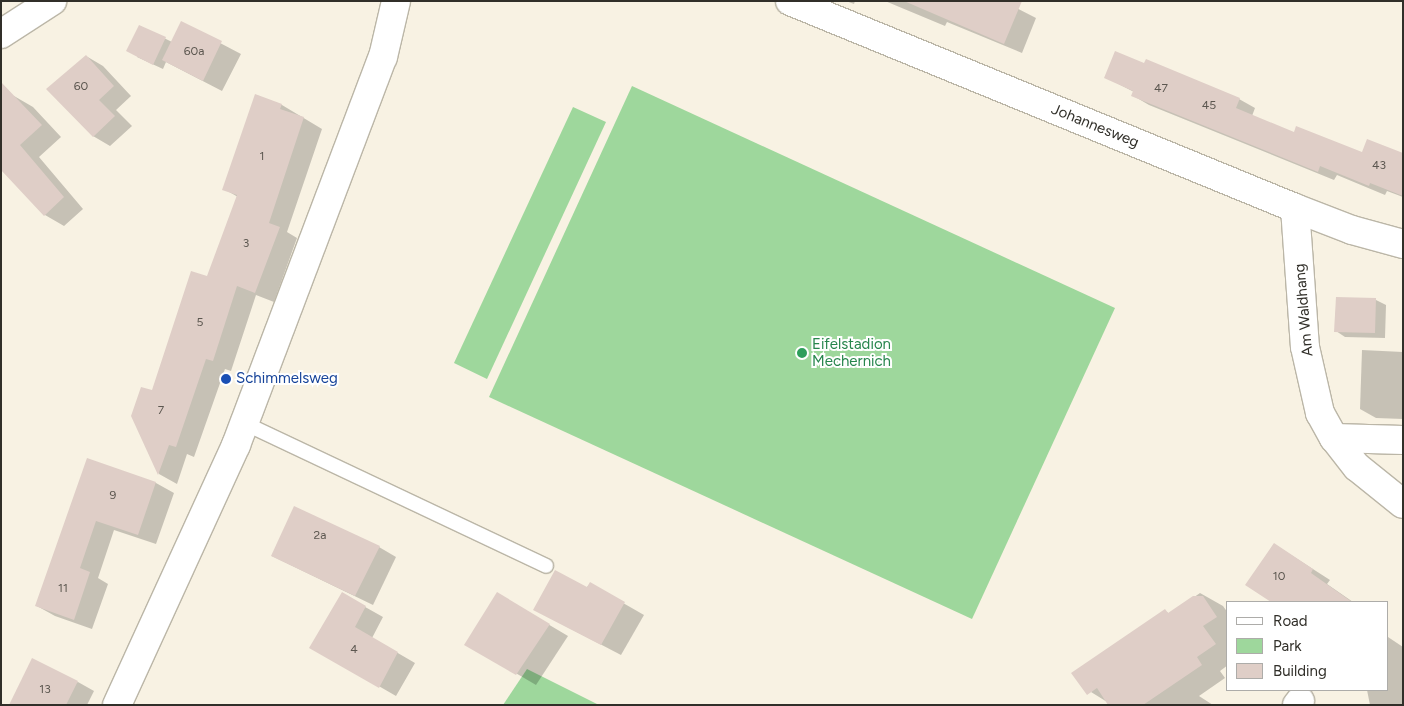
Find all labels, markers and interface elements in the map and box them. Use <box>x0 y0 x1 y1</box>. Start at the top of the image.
house number: 60a <box>184 45 204 59</box>
house number: 60 <box>74 80 88 94</box>
house number: 47 <box>1154 82 1168 96</box>
house number: 45 <box>1202 99 1216 113</box>
street label: Johannesweg <box>1049 100 1141 152</box>
house number: 1 <box>260 150 264 164</box>
house number: 43 <box>1372 159 1386 173</box>
house number: 3 <box>243 237 249 251</box>
street label: Am Waldhang <box>1291 263 1317 357</box>
house number: 5 <box>197 316 203 330</box>
place label: Eifelstadion Mechernich <box>812 335 891 370</box>
marker: Eifelstadion Mechernich <box>796 347 808 359</box>
place label: Schimmelsweg <box>236 370 338 388</box>
marker: Schimmelsweg <box>220 373 232 385</box>
house number: 7 <box>158 404 164 418</box>
house number: 9 <box>110 489 116 503</box>
house number: 2a <box>314 529 326 543</box>
house number: 10 <box>1273 570 1285 584</box>
house number: 11 <box>58 582 68 596</box>
legend <box>1226 601 1389 691</box>
text: Road <box>1273 612 1308 630</box>
text: Park <box>1273 637 1302 655</box>
house number: 4 <box>350 643 358 657</box>
text: Building <box>1273 662 1327 680</box>
house number: 13 <box>39 683 51 697</box>

